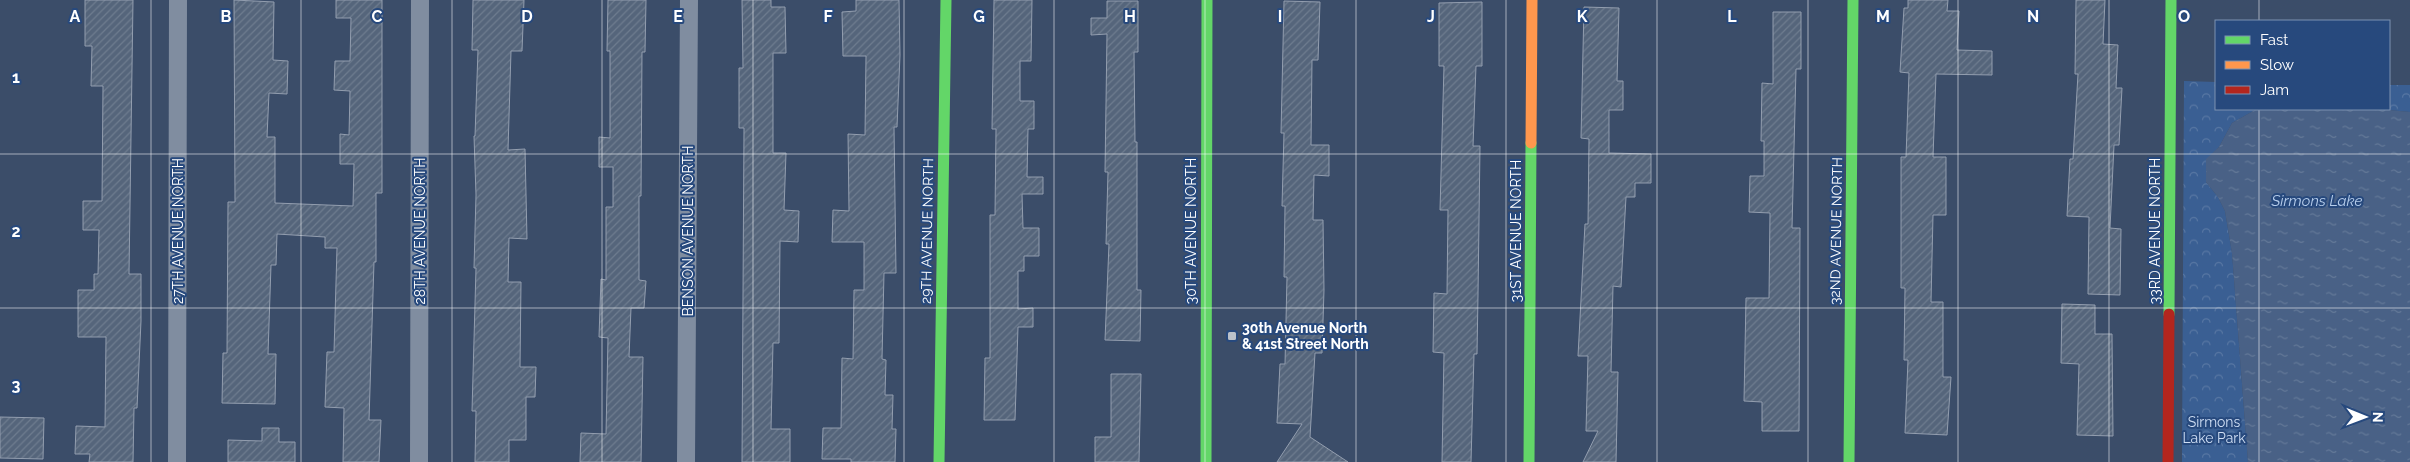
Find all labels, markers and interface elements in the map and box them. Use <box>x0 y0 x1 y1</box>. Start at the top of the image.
text: A <box>70 7 81 26</box>
text: B <box>221 7 232 26</box>
text: C <box>372 7 383 26</box>
text: D <box>521 7 533 26</box>
text: E <box>673 7 683 26</box>
text: F <box>823 7 833 26</box>
text: G <box>973 7 985 26</box>
text: H <box>1124 7 1136 26</box>
text: I <box>1278 7 1282 26</box>
text: J <box>1427 7 1435 26</box>
text: K <box>1577 7 1588 26</box>
text: L <box>1727 7 1737 26</box>
text: M <box>1876 7 1890 26</box>
text: N <box>2027 7 2039 26</box>
text: O <box>2178 7 2190 26</box>
legend <box>2215 20 2390 110</box>
text: Fast <box>2260 31 2288 49</box>
text: Slow <box>2260 56 2294 74</box>
text: 1 <box>12 68 20 87</box>
text: Jam <box>2260 81 2289 99</box>
street label: BENSON AVENUE NORTH <box>680 146 696 317</box>
street label: 32ND AVENUE NORTH <box>1827 157 1845 305</box>
street label: 27TH AVENUE NORTH <box>170 158 186 304</box>
street label: 28TH AVENUE NORTH <box>412 158 428 304</box>
street label: 29TH AVENUE NORTH <box>918 158 936 304</box>
street label: 30TH AVENUE NORTH <box>1183 158 1199 304</box>
street label: 33RD AVENUE NORTH <box>2147 158 2163 304</box>
street label: 31ST AVENUE NORTH <box>1508 160 1524 302</box>
water label: Sirmons Lake <box>2271 192 2363 210</box>
text: 2 <box>11 222 21 241</box>
place label: 30th Avenue North & 41st Street North <box>1242 320 1369 352</box>
marker: 30th Avenue North & 41st Street North <box>1226 330 1238 342</box>
text: 3 <box>12 376 21 395</box>
north arrow <box>2340 392 2390 442</box>
text: N <box>2370 412 2386 423</box>
park label: Sirmons Lake Park <box>2182 414 2246 446</box>

